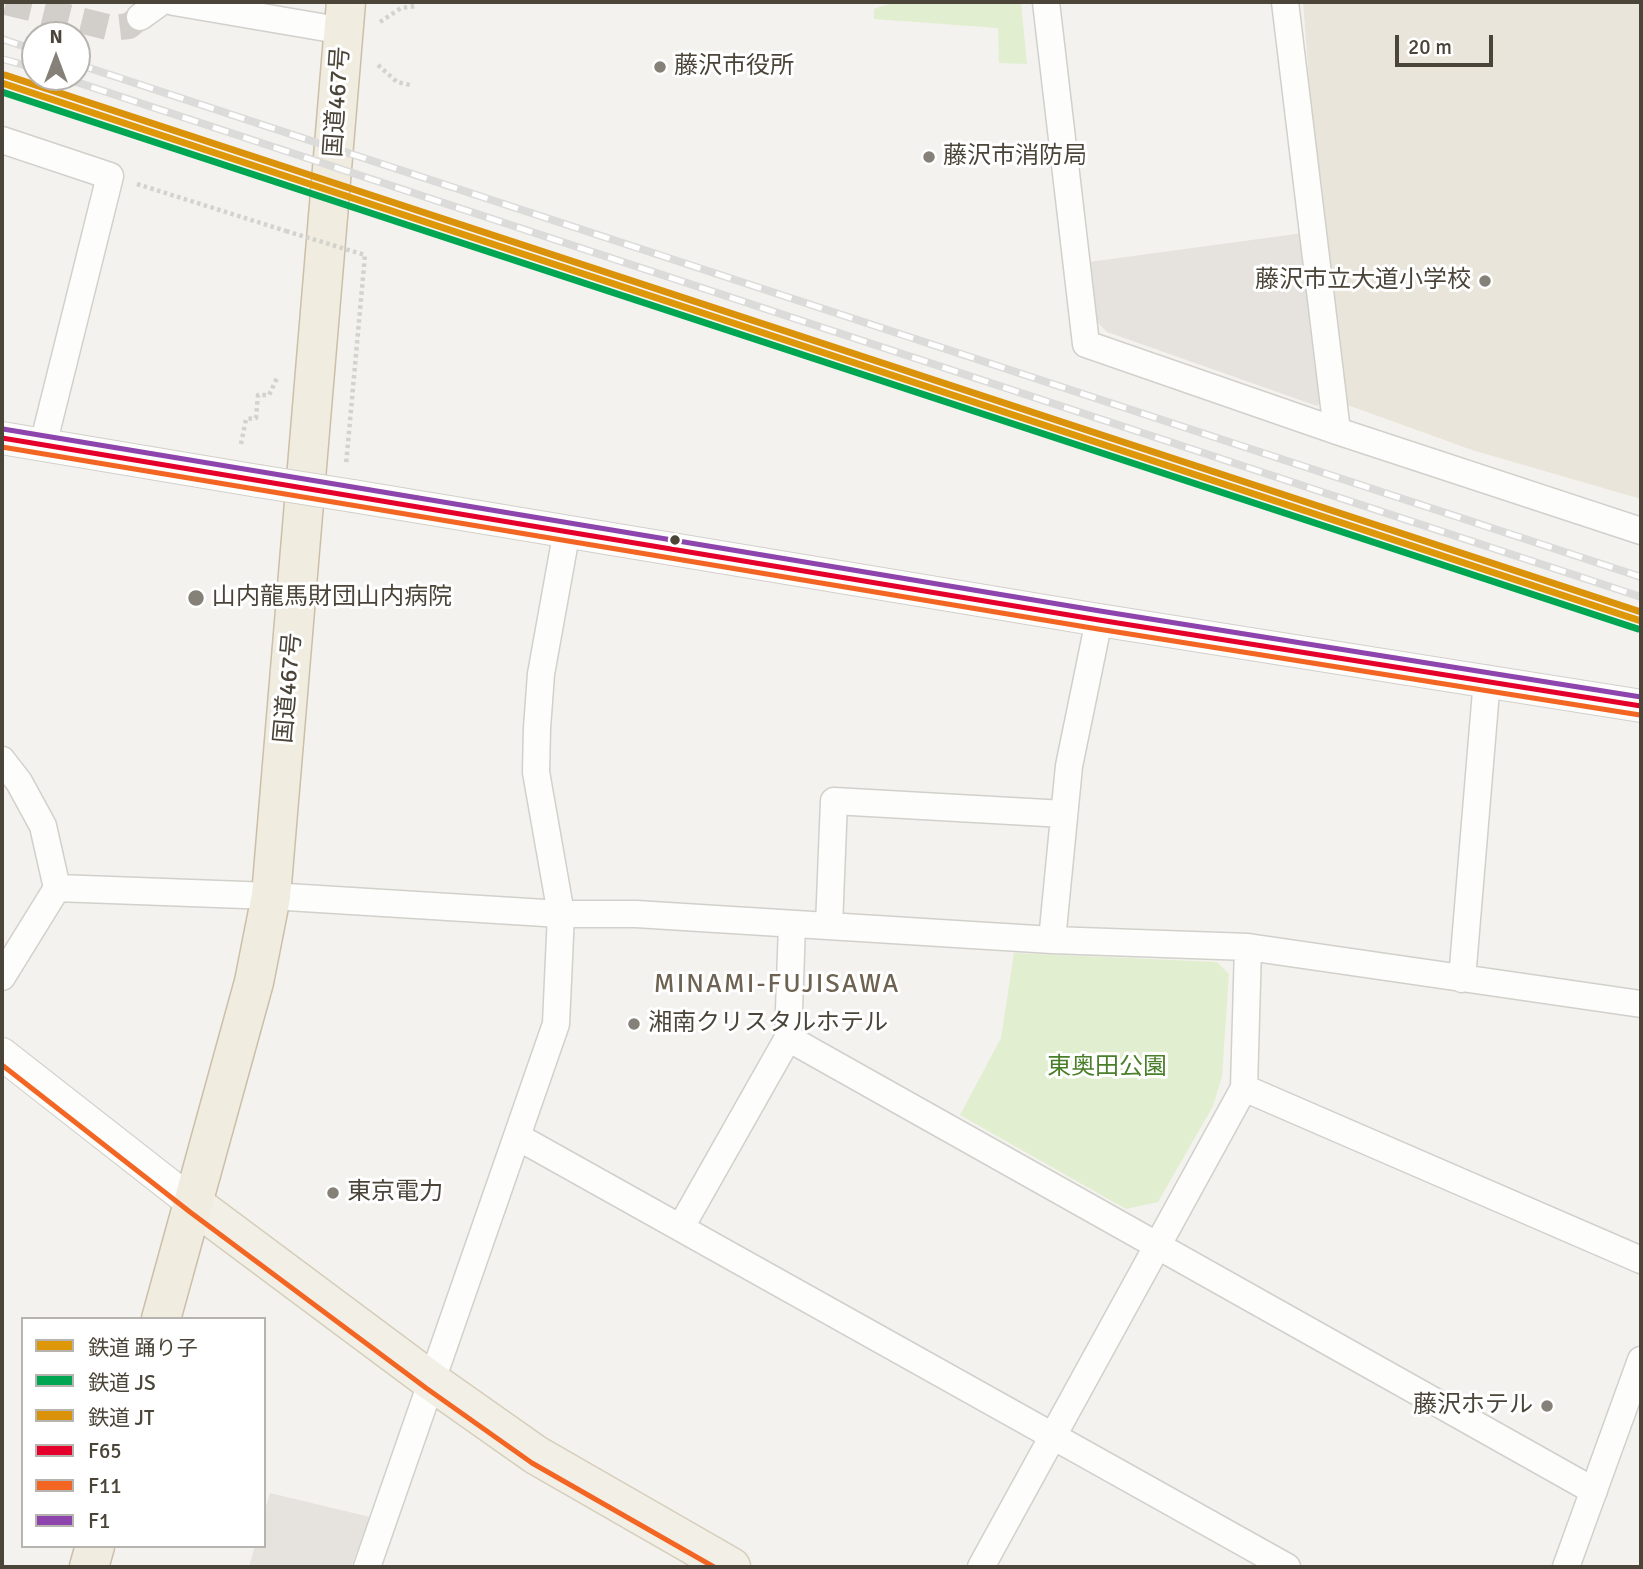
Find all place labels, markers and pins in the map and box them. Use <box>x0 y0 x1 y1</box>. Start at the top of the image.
place label: 藤沢市役所 <box>674 53 794 81</box>
marker: 藤沢市役所 <box>652 59 668 75</box>
place label: 藤沢市消防局 <box>943 143 1087 171</box>
marker: 藤沢市消防局 <box>921 149 937 165</box>
place label: 藤沢市立大道小学校 <box>1255 267 1471 295</box>
marker: 藤沢市立大道小学校 <box>1477 273 1493 289</box>
unlabelled marker <box>668 533 682 547</box>
place label: 山内龍馬財団山内病院 <box>212 584 452 612</box>
marker: 山内龍馬財団山内病院 <box>186 588 206 608</box>
place label: 湘南クリスタルホテル <box>648 1010 888 1038</box>
marker: 湘南クリスタルホテル <box>626 1016 642 1032</box>
place label: 東京電力 <box>347 1179 443 1207</box>
marker: 東京電力 <box>325 1185 341 1201</box>
place label: 藤沢ホテル <box>1413 1392 1533 1420</box>
marker: 藤沢ホテル <box>1539 1398 1555 1414</box>

